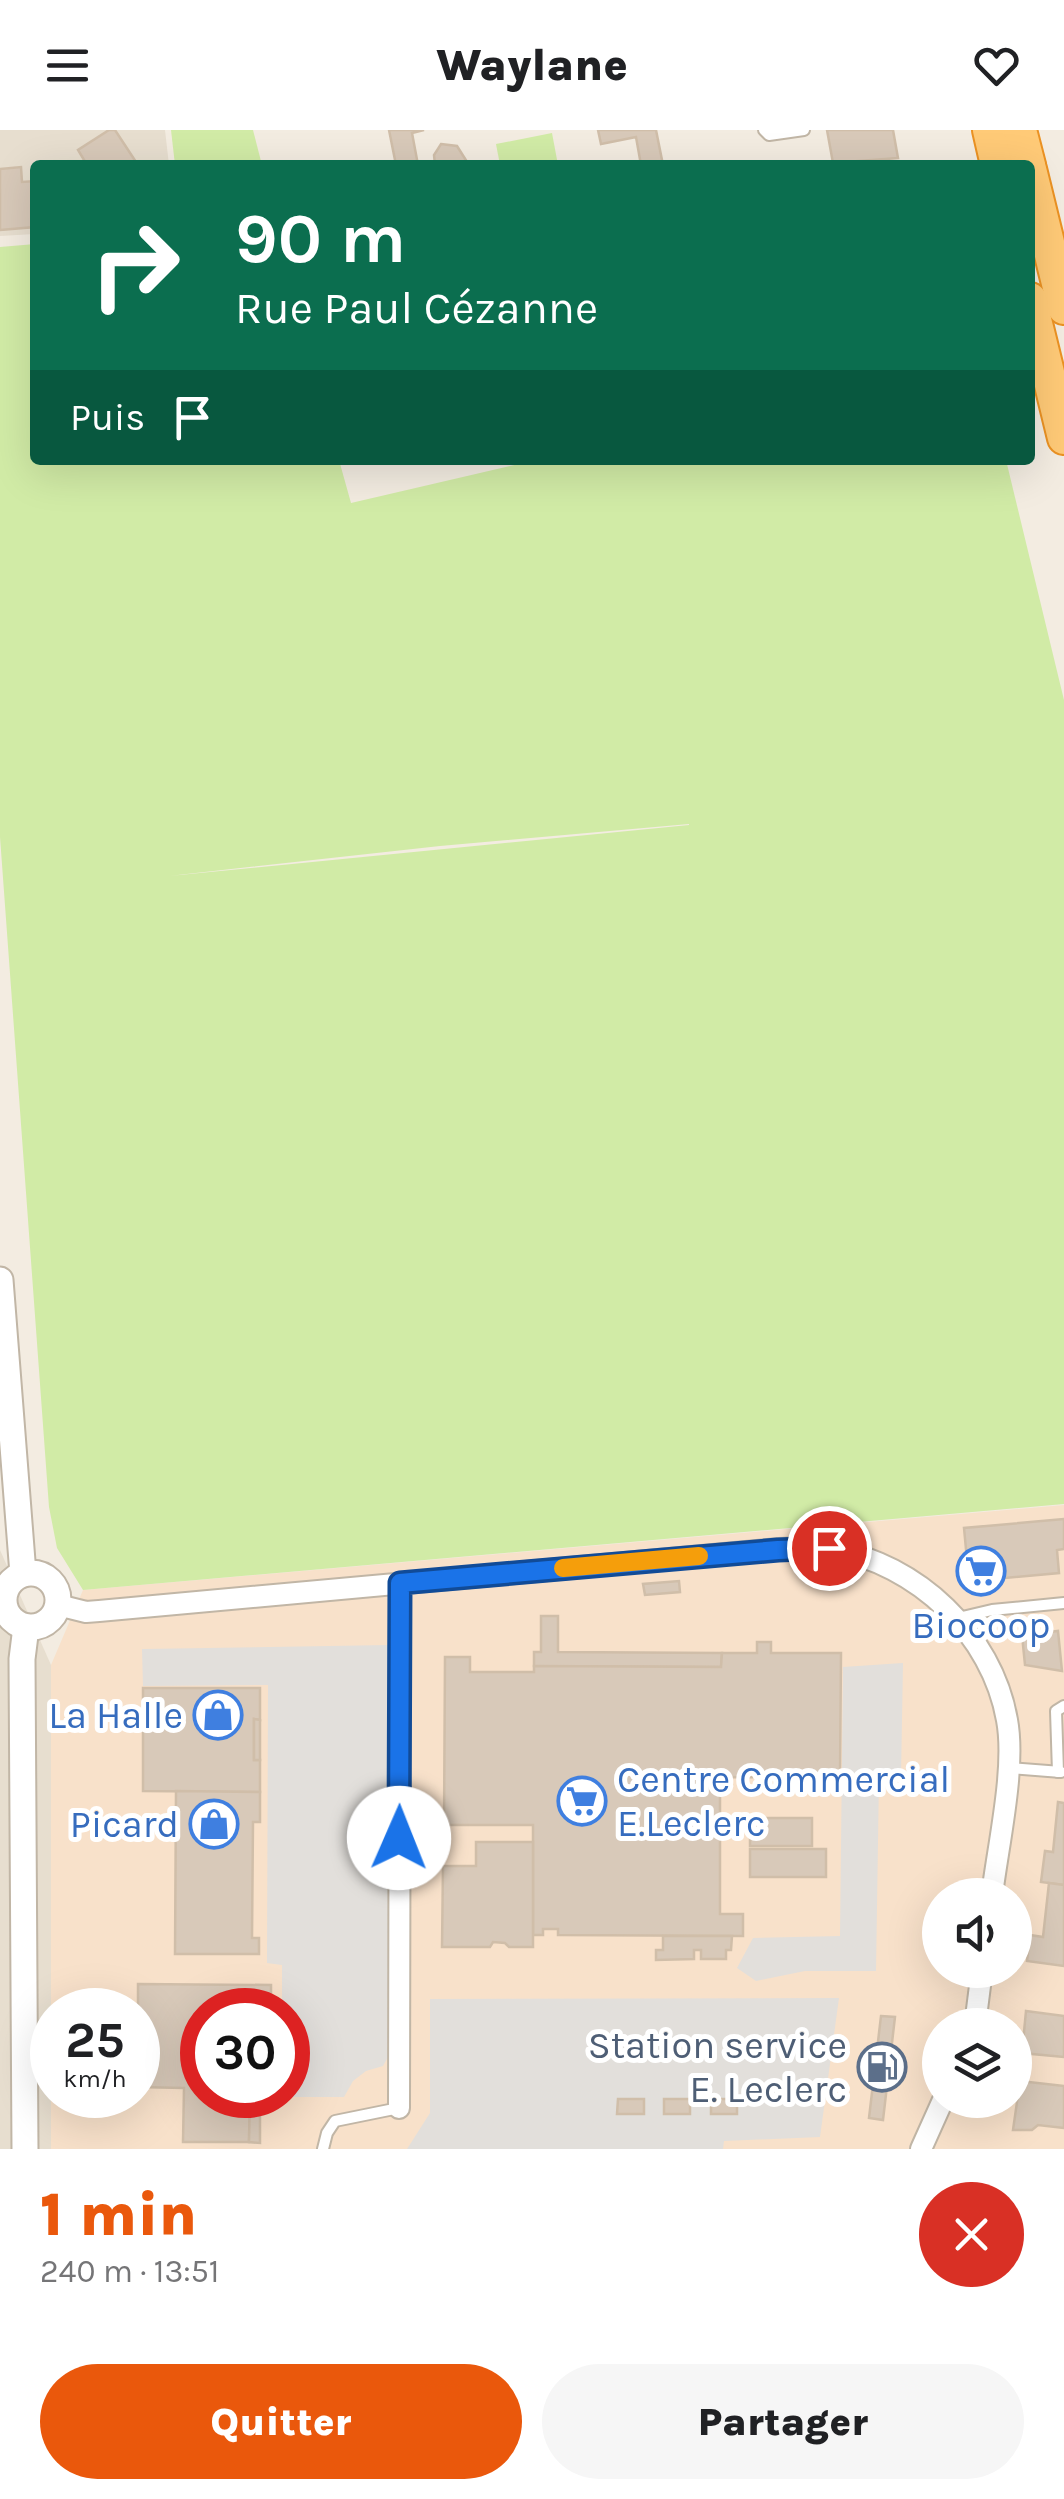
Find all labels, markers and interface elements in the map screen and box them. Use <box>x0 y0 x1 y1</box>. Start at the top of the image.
icon: menu <box>40 38 95 93</box>
icon: heart <box>969 38 1024 93</box>
text: Waylane <box>436 39 628 91</box>
text: 90 m <box>235 198 406 280</box>
icon: right <box>70 200 200 330</box>
text: Rue Paul Cézanne <box>235 282 598 334</box>
icon: arrive <box>165 390 220 445</box>
text: Puis <box>70 395 145 440</box>
pin <box>787 1506 872 1591</box>
icon: arrive <box>802 1521 857 1576</box>
supermarket icon: Biocoop <box>955 1545 1007 1597</box>
place label: Biocoop <box>911 1603 1051 1648</box>
shop icon: La Halle <box>192 1689 244 1741</box>
place label: La Halle <box>48 1693 183 1738</box>
place label: Centre Commercial E.Leclerc <box>617 1757 950 1846</box>
supermarket icon: Centre Commercial E.Leclerc <box>556 1775 608 1827</box>
position arrow <box>347 1786 451 1890</box>
shop icon: Picard <box>188 1798 240 1850</box>
place label: Picard <box>70 1802 179 1847</box>
map controls <box>922 1878 1032 2118</box>
button: sound <box>922 1878 1032 1988</box>
speed limit sign: 30 <box>180 1988 310 2118</box>
button: layers <box>922 2008 1032 2118</box>
text: 25 <box>65 2011 125 2070</box>
place label: Station service E. Leclerc <box>588 2023 847 2112</box>
fuel station icon: Station service E. Leclerc <box>856 2041 908 2093</box>
text: km/h <box>63 2064 127 2093</box>
text: 1 min <box>40 2180 197 2250</box>
button: close <box>919 2182 1024 2287</box>
text: 240 m · 13:51 <box>40 2253 219 2290</box>
button: Quitter <box>40 2364 522 2479</box>
button: Partager <box>542 2364 1024 2479</box>

